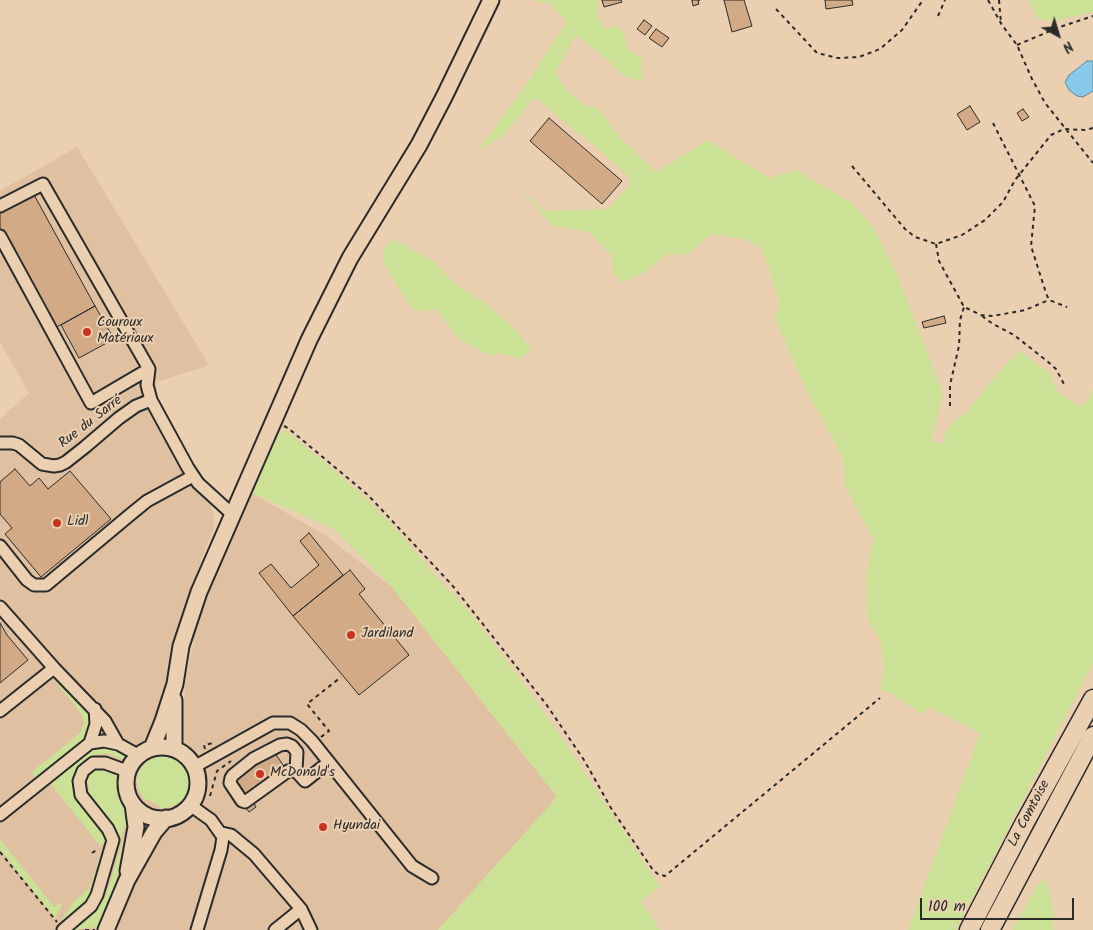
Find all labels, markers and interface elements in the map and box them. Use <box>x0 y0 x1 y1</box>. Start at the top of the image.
north arrow <box>1033 10 1083 60</box>
text: N <box>1057 35 1078 58</box>
place label: Couroux Matériaux <box>97 316 153 348</box>
marker: Couroux Matériaux <box>81 326 93 338</box>
street label: Rue du Sarré <box>56 393 126 453</box>
place label: Lidl <box>67 515 88 531</box>
marker: Lidl <box>51 517 63 529</box>
place label: Jardiland <box>361 627 414 643</box>
marker: Jardiland <box>345 629 357 641</box>
place label: McDonald's <box>270 766 335 782</box>
marker: McDonald's <box>254 768 266 780</box>
street label: La Comtoise <box>1005 778 1055 850</box>
place label: Hyundai <box>333 819 380 835</box>
marker: Hyundai <box>317 821 329 833</box>
scale bar <box>923 888 1077 920</box>
text: 100 m <box>928 895 966 919</box>

